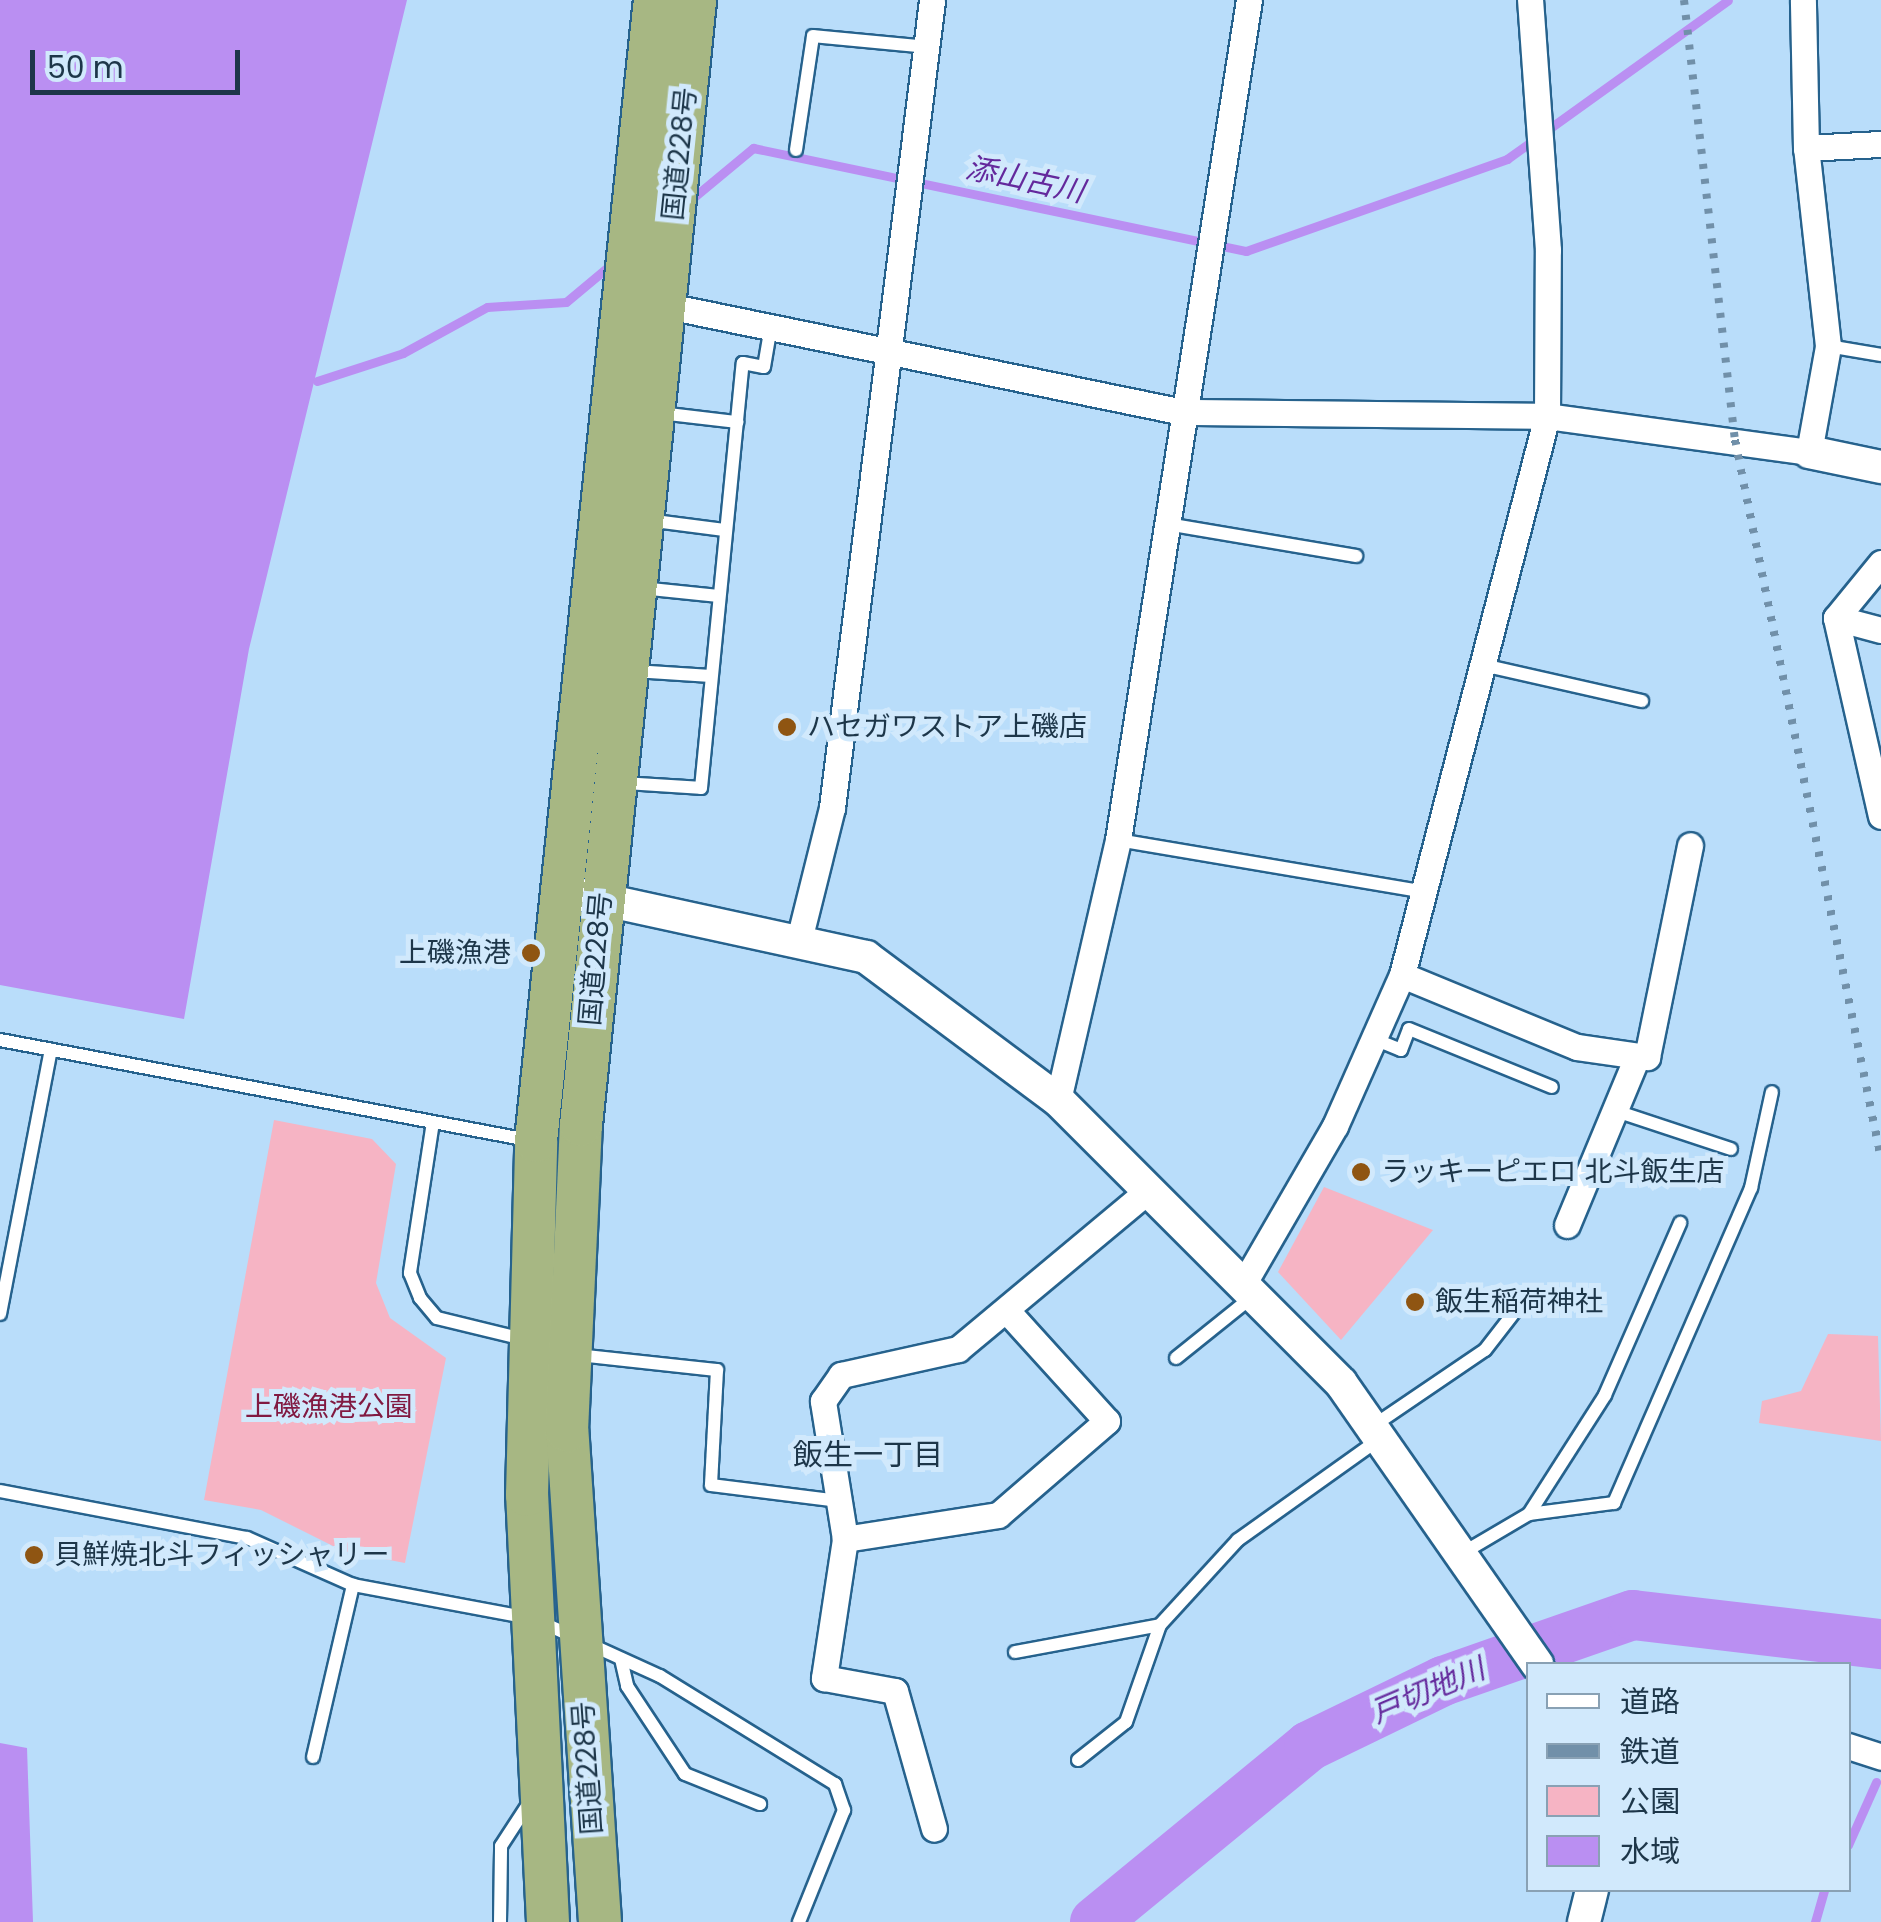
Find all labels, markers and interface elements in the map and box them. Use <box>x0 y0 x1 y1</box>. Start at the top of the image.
scale bar <box>35 30 245 92</box>
text: 50 m <box>47 46 124 89</box>
street label: 国道228号 <box>656 86 704 222</box>
water label: 添山古川 <box>963 150 1087 210</box>
place label: ハセガワストア上磯店 <box>807 710 1087 744</box>
marker: ハセガワストア上磯店 <box>776 716 798 738</box>
street label: 国道228号 <box>573 891 619 1027</box>
place label: 上磯漁港 <box>399 936 511 970</box>
marker: 上磯漁港 <box>520 942 542 964</box>
place label: ラッキーピエロ 北斗飯生店 <box>1381 1155 1724 1189</box>
marker: ラッキーピエロ 北斗飯生店 <box>1350 1161 1372 1183</box>
place label: 飯生稲荷神社 <box>1435 1285 1603 1319</box>
marker: 飯生稲荷神社 <box>1404 1291 1426 1313</box>
park label: 上磯漁港公園 <box>245 1390 413 1424</box>
district label: 飯生一丁目 <box>793 1437 943 1473</box>
place label: 貝鮮焼北斗フィッシャリー <box>54 1538 390 1572</box>
marker: 貝鮮焼北斗フィッシャリー <box>23 1544 45 1566</box>
water label: 戸切地川 <box>1366 1651 1490 1731</box>
legend <box>1526 1662 1851 1892</box>
text: 道路 <box>1620 1680 1680 1723</box>
street label: 国道228号 <box>567 1700 609 1836</box>
text: 鉄道 <box>1620 1730 1680 1773</box>
text: 公園 <box>1620 1780 1680 1823</box>
text: 水域 <box>1620 1830 1680 1873</box>

